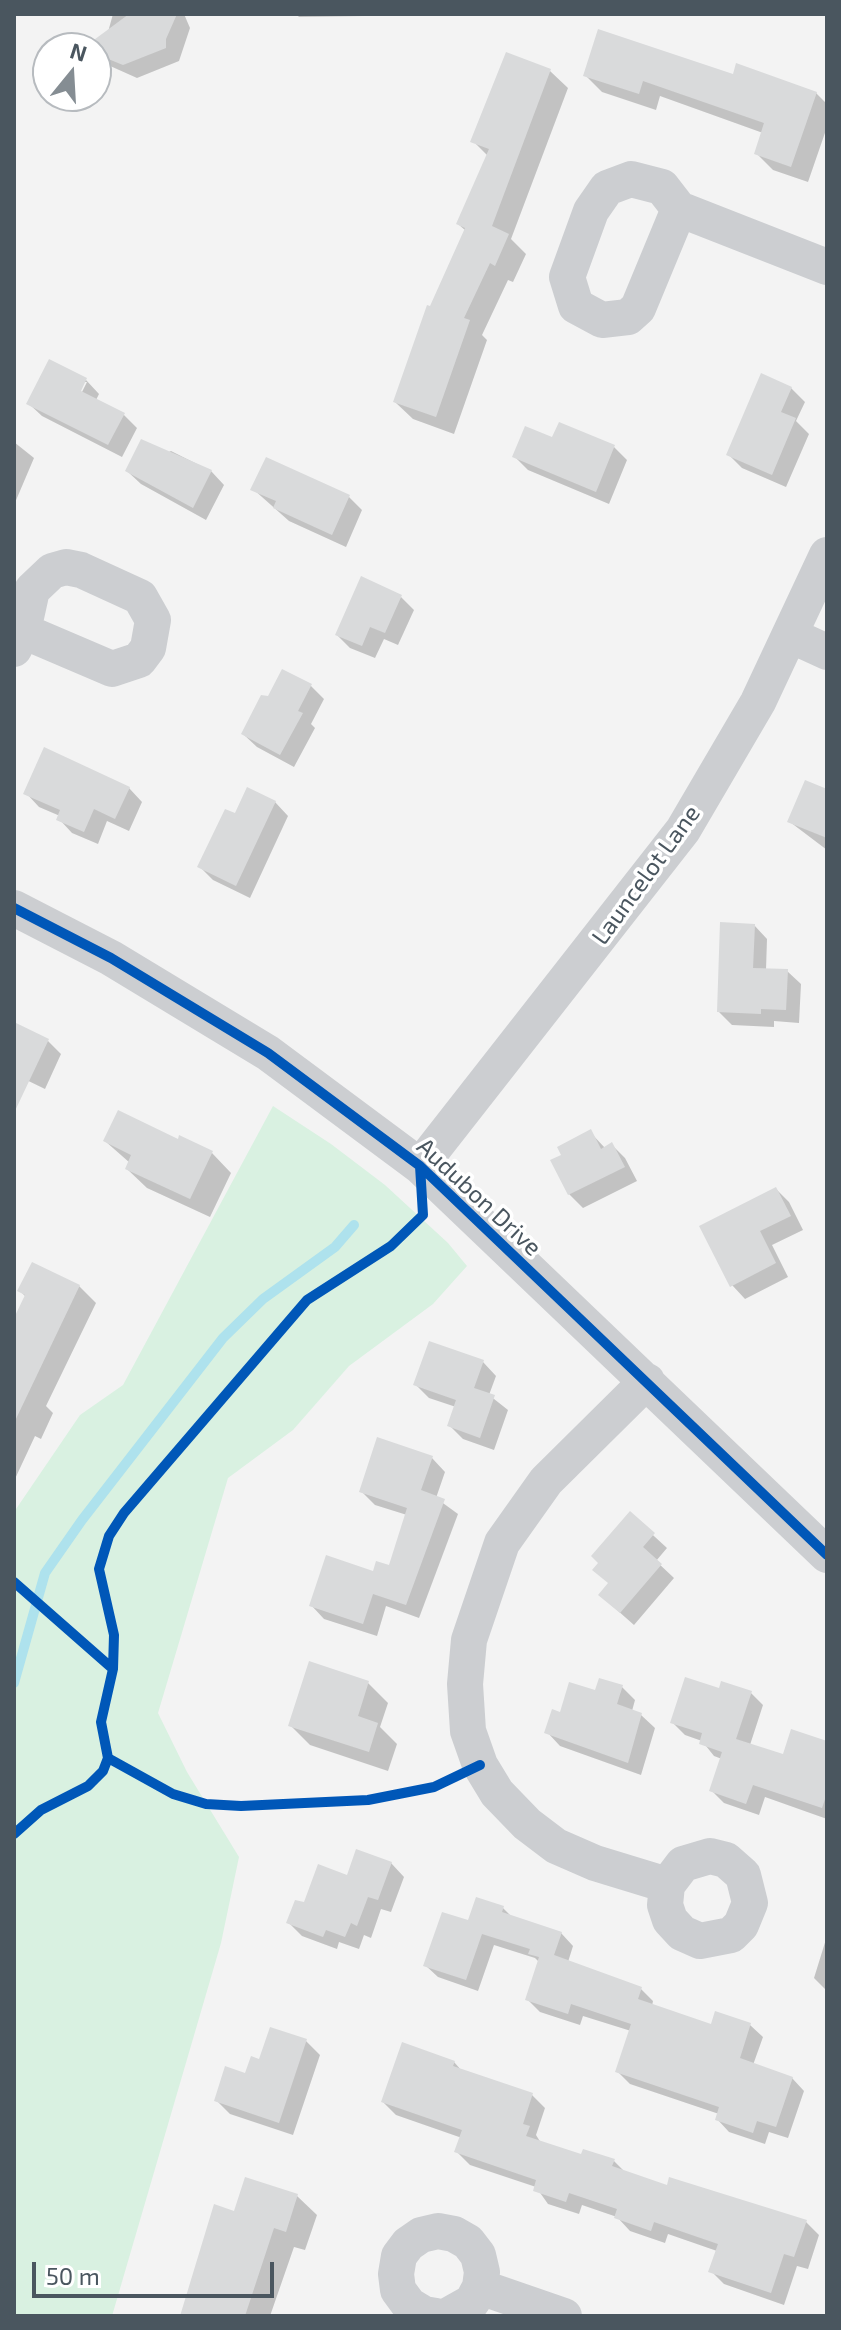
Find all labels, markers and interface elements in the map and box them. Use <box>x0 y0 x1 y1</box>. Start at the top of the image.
north arrow <box>32 32 112 112</box>
text: N <box>67 36 90 66</box>
street label: Launcelot Lane <box>586 800 706 950</box>
street label: Audubon Drive <box>411 1132 547 1262</box>
scale bar <box>36 2246 278 2296</box>
text: 50 m <box>46 2261 100 2290</box>

